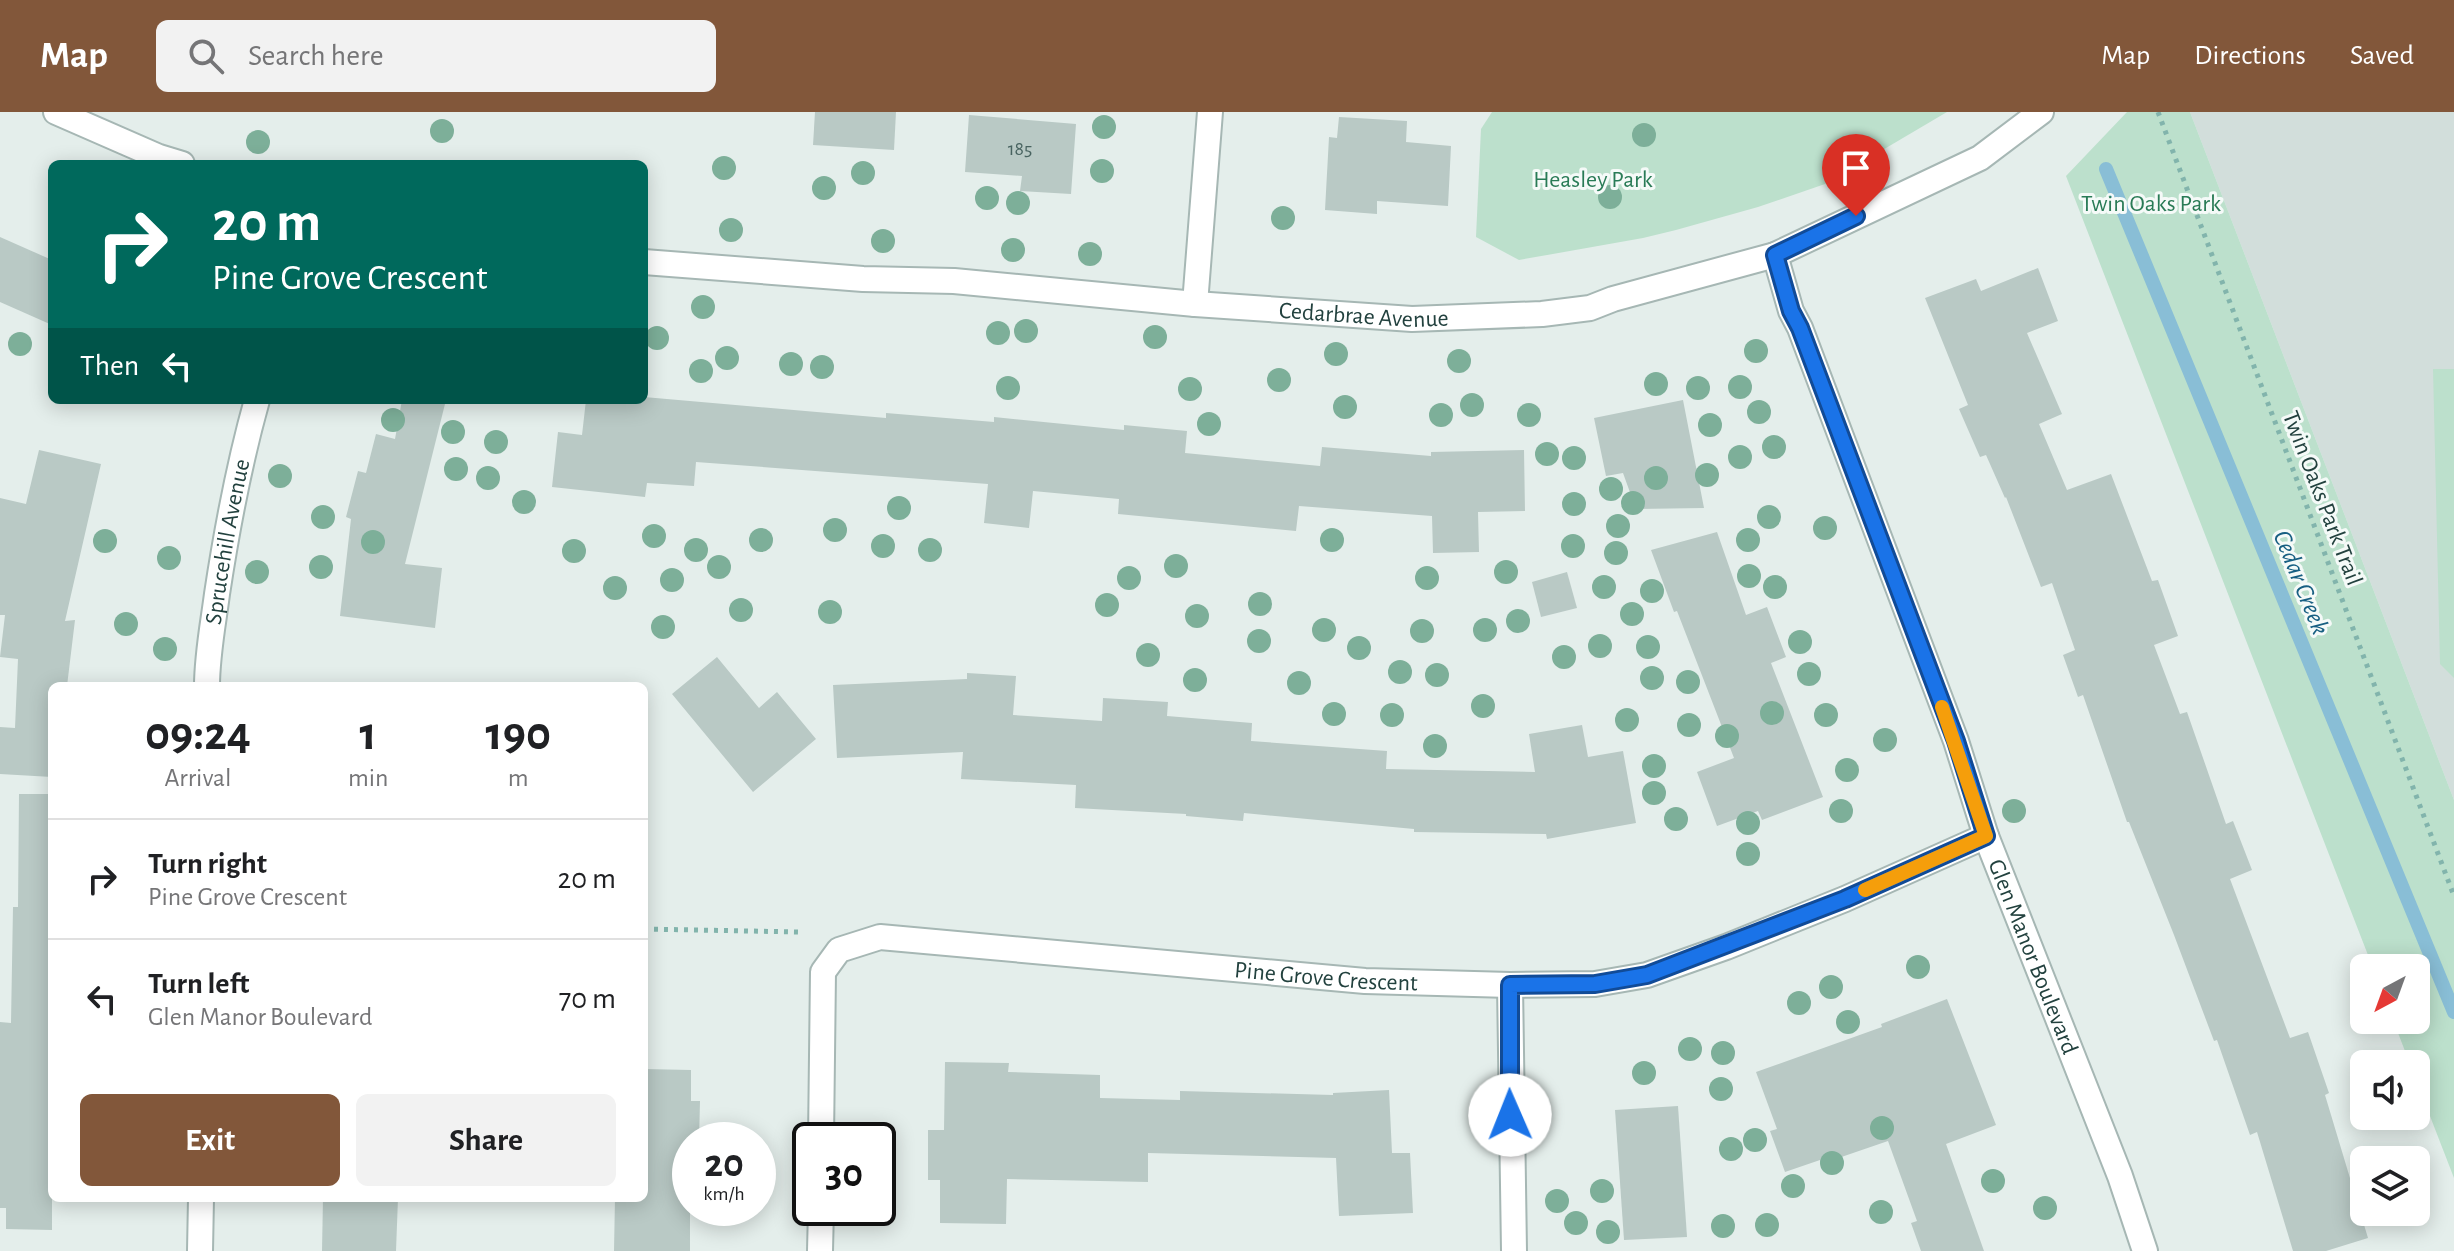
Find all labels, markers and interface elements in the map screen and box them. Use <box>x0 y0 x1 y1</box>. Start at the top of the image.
search box <box>156 20 716 92</box>
icon: search <box>184 34 228 78</box>
text: Map <box>40 37 108 75</box>
text: Search here <box>248 41 384 71</box>
text: Map <box>2101 42 2150 70</box>
text: Directions <box>2194 42 2306 70</box>
text: Saved <box>2350 42 2414 70</box>
pin <box>1822 134 1890 216</box>
house number: 185 <box>1008 139 1032 159</box>
icon: arrive <box>1834 146 1878 190</box>
park label: Heasley Park <box>1533 168 1653 192</box>
icon: right <box>80 192 184 296</box>
park label: Twin Oaks Park <box>2081 192 2221 216</box>
text: 20 m <box>212 195 321 251</box>
text: Pine Grove Crescent <box>212 260 487 296</box>
street label: Cedarbrae Avenue <box>1278 299 1449 332</box>
icon: left <box>155 344 199 388</box>
text: Then <box>80 351 139 381</box>
street label: Twin Oaks Park Trail <box>2278 408 2366 589</box>
street label: Sprucehill Avenue <box>202 457 255 626</box>
water label: Cedar Creek <box>2268 527 2334 638</box>
text: 09:24 <box>145 711 251 759</box>
text: 1 <box>360 711 377 759</box>
text: 190 <box>486 711 551 759</box>
text: Arrival <box>165 765 231 791</box>
text: min <box>348 765 388 791</box>
text: m <box>508 765 529 791</box>
text: Turn right <box>148 849 267 879</box>
street label: Glen Manor Boulevard <box>1983 856 2082 1058</box>
icon: right <box>80 857 124 901</box>
text: 20 m <box>558 864 616 894</box>
text: Pine Grove Crescent <box>148 884 347 910</box>
north arrow <box>2350 954 2430 1034</box>
map controls <box>2350 954 2430 1226</box>
street label: Pine Grove Crescent <box>1233 958 1418 995</box>
text: Turn left <box>148 969 249 999</box>
icon: left <box>80 977 124 1021</box>
text: 70 m <box>559 984 616 1014</box>
text: Glen Manor Boulevard <box>148 1004 372 1030</box>
button: sound <box>2350 1050 2430 1130</box>
position arrow <box>1468 1073 1552 1157</box>
button: Exit <box>80 1094 340 1186</box>
button: Share <box>356 1094 616 1186</box>
speed limit sign: 30 <box>792 1122 896 1226</box>
text: 20 <box>704 1144 744 1184</box>
button: layers <box>2350 1146 2430 1226</box>
text: km/h <box>703 1184 745 1204</box>

